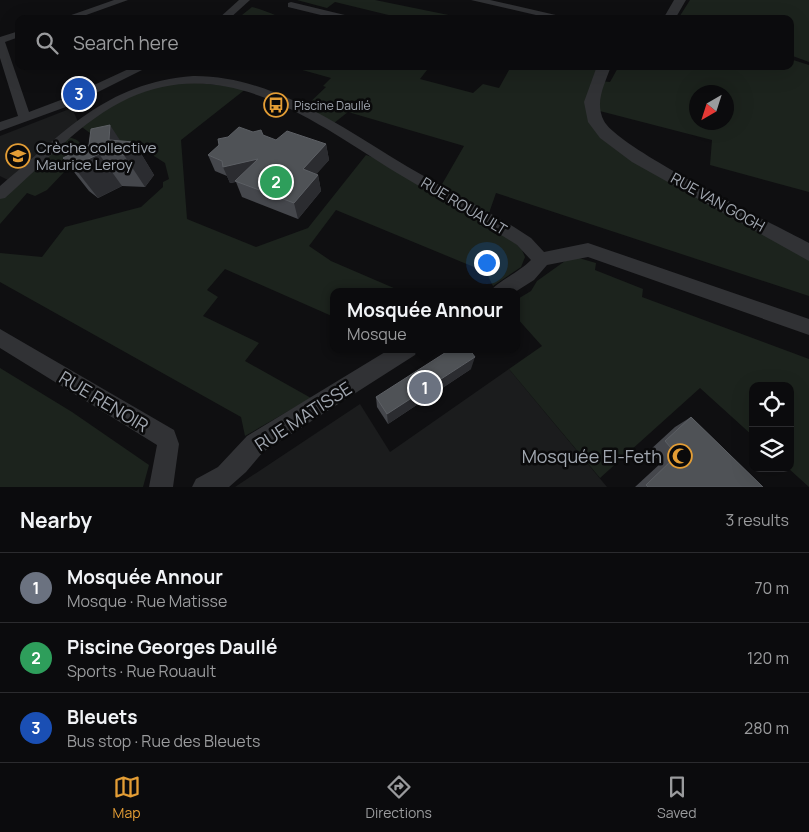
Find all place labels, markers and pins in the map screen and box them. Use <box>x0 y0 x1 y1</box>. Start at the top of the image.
pin: 3 <box>63 75 95 113</box>
bus stop icon: Piscine Daullé <box>263 92 289 118</box>
place label: Piscine Daullé <box>294 97 371 114</box>
place label: Crèche collective Maurice Leroy <box>36 137 157 175</box>
school or university icon: Crèche collective Maurice Leroy <box>5 143 31 169</box>
pin: 2 <box>260 163 292 201</box>
pin: 1 <box>409 369 441 407</box>
mosque icon: Mosquée El-Feth <box>667 443 693 469</box>
place label: Mosquée El-Feth <box>522 444 662 468</box>

